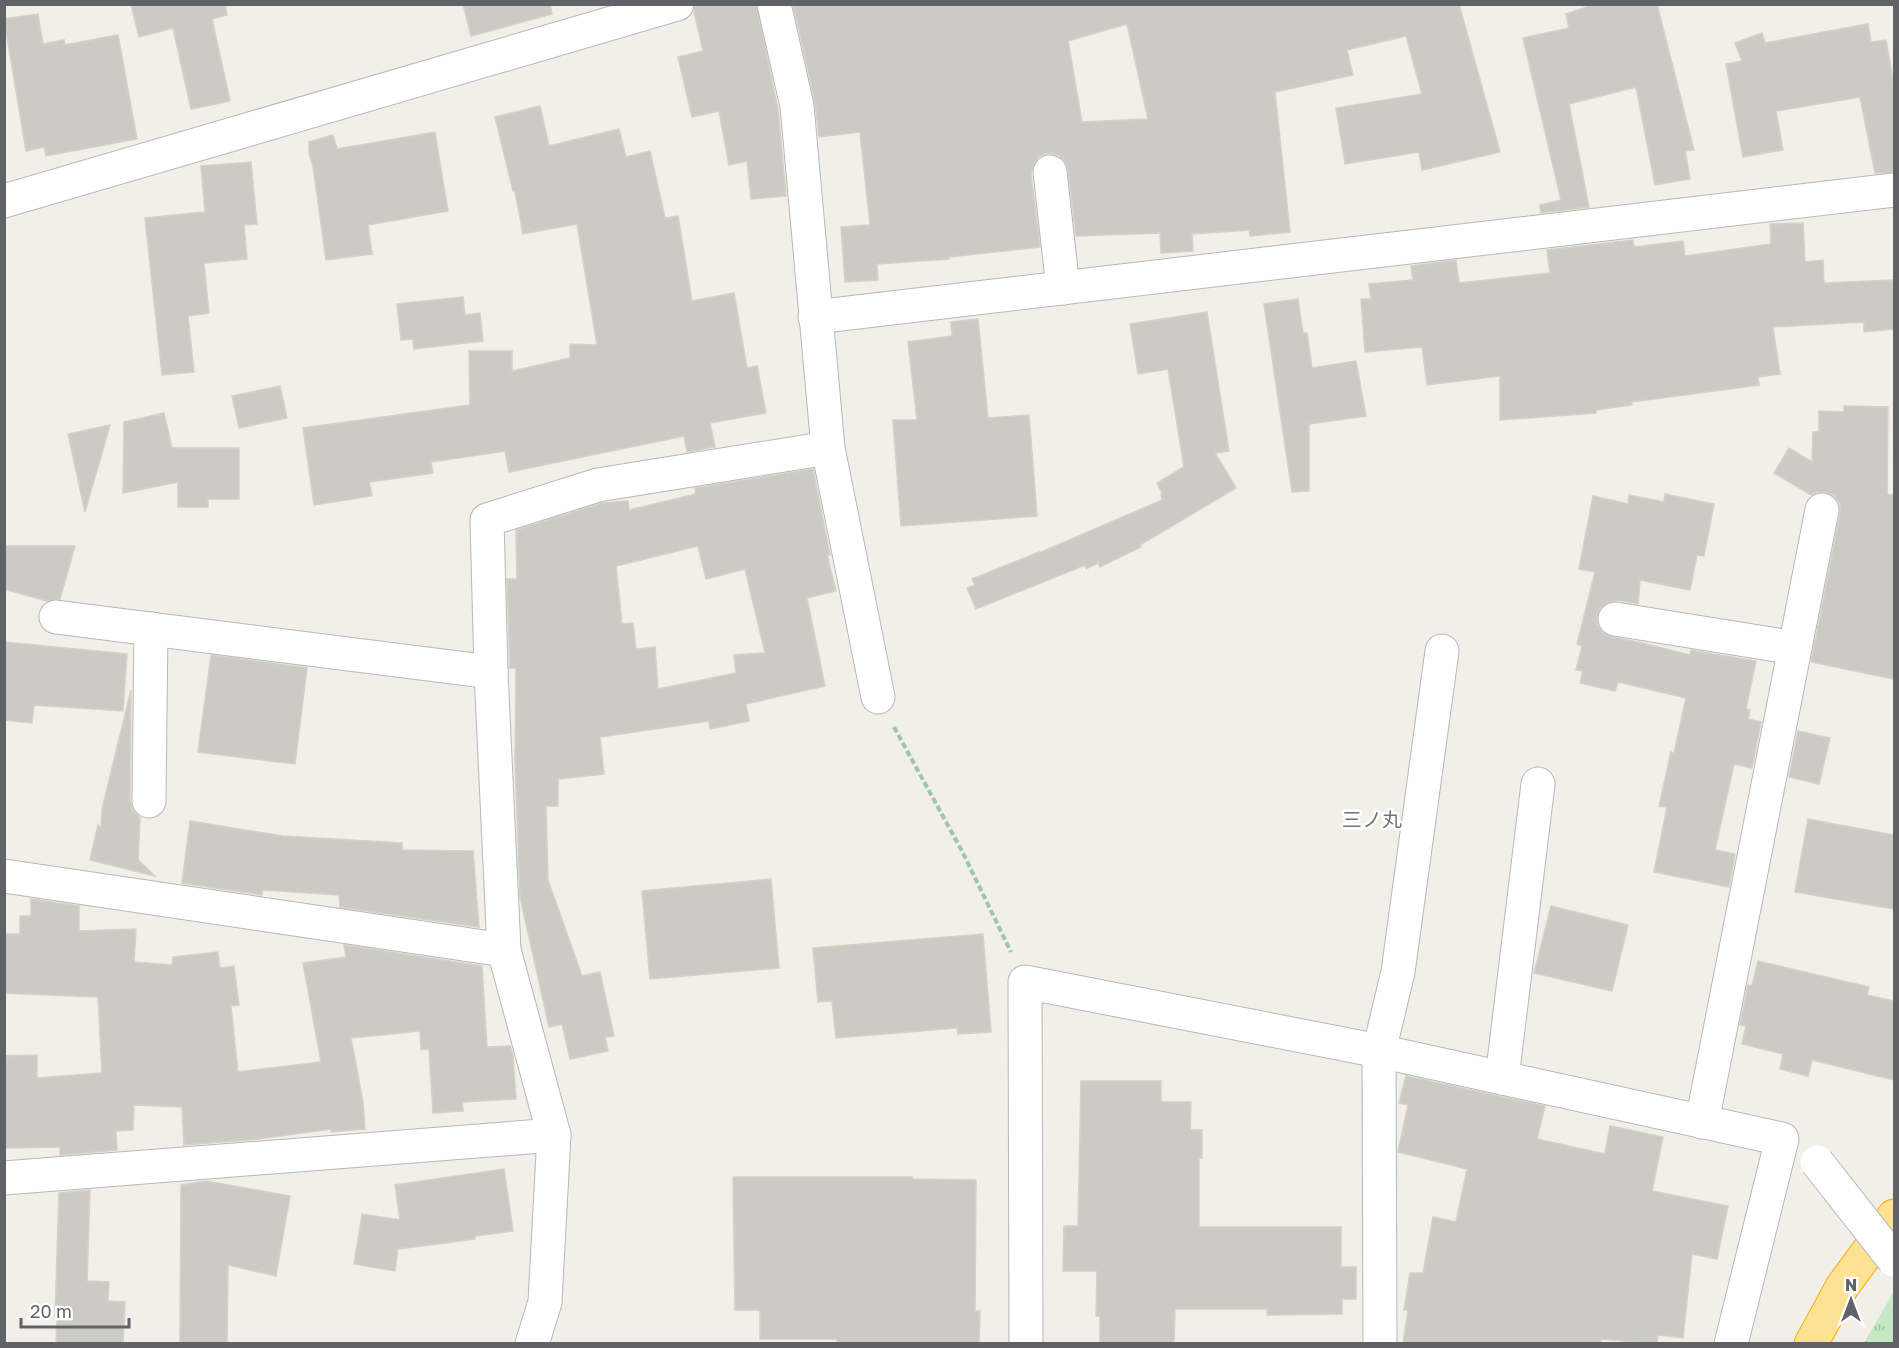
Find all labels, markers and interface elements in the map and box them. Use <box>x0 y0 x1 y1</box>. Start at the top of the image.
district label: 三ノ丸 <box>1342 807 1402 831</box>
north arrow <box>1821 1270 1881 1330</box>
text: N <box>1845 1275 1857 1295</box>
scale bar <box>21 1291 129 1329</box>
text: 20 m <box>30 1300 72 1322</box>

